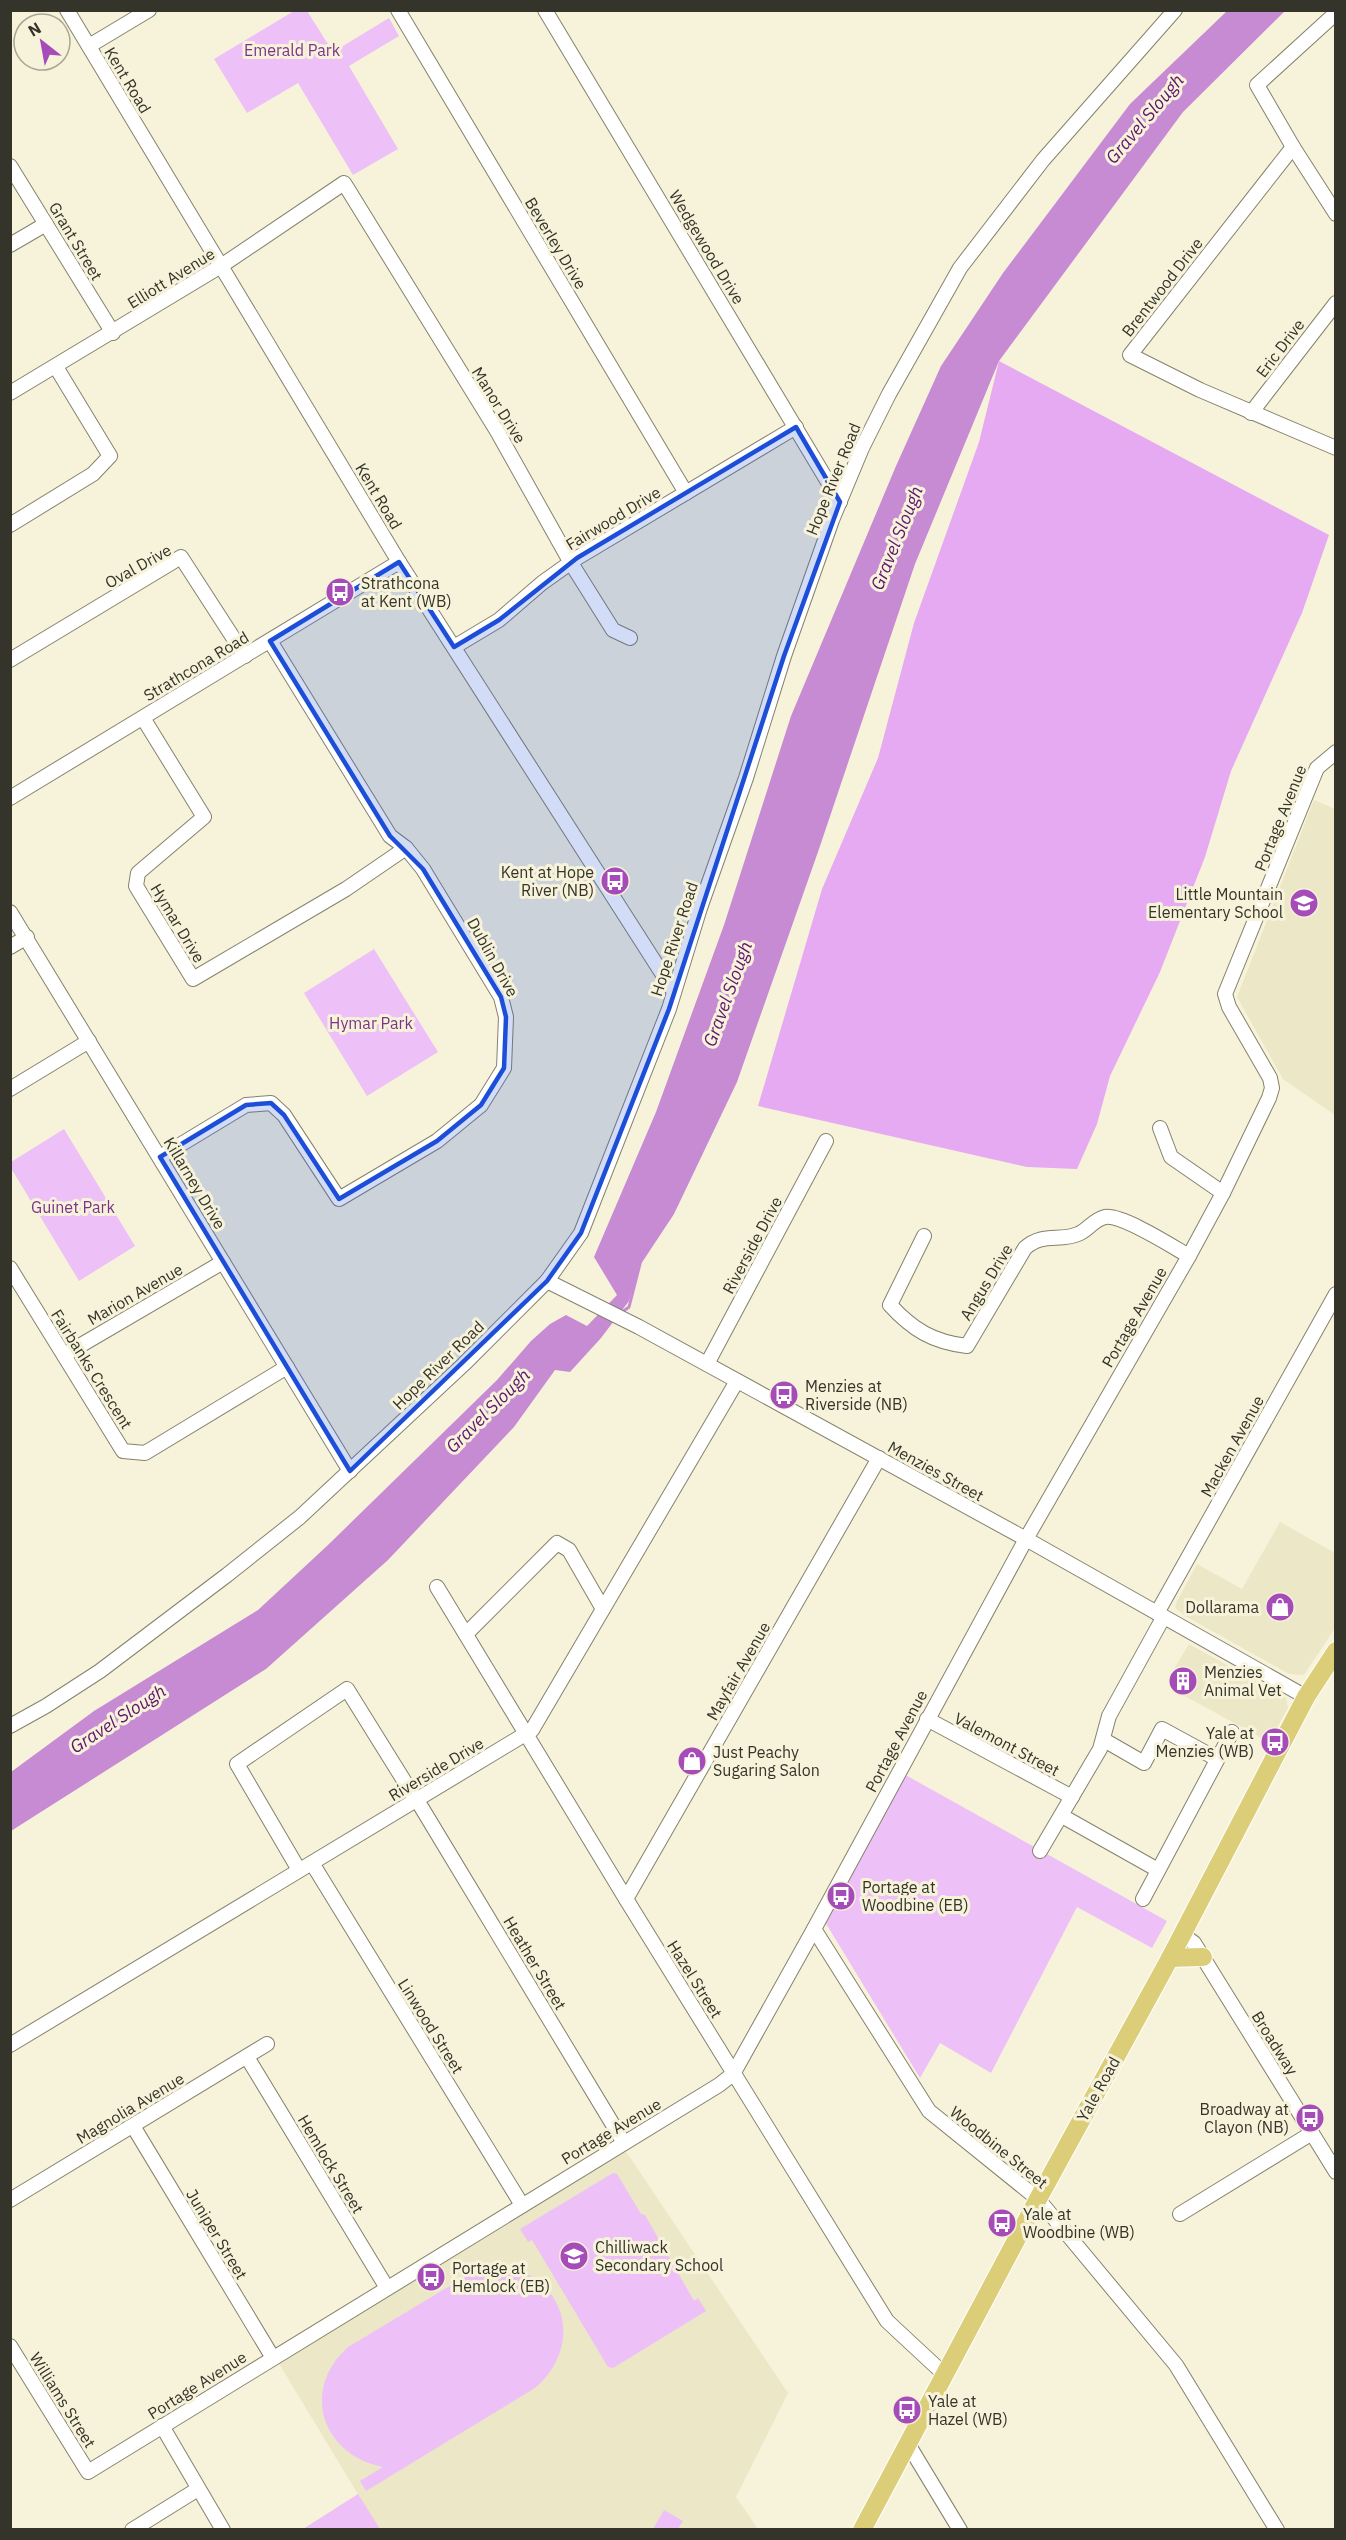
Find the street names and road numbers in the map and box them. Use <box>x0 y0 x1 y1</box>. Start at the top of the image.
street label: Kent Road <box>100 43 156 117</box>
street label: Wedgewood Drive <box>665 186 749 308</box>
street label: Beverley Drive <box>521 194 591 293</box>
street label: Grant Street <box>45 198 107 284</box>
street label: Brentwood Drive <box>1117 233 1207 340</box>
street label: Elliott Avenue <box>124 243 219 313</box>
street label: Eric Drive <box>1252 315 1309 381</box>
street label: Manor Drive <box>468 363 530 447</box>
street label: Hope River Road <box>801 420 865 538</box>
street label: Kent Road <box>351 459 407 533</box>
street label: Fairwood Drive <box>562 482 664 554</box>
street label: Oval Drive <box>101 539 175 592</box>
street label: Strathcona Road <box>140 627 252 705</box>
street label: Portage Avenue <box>1250 762 1310 874</box>
street label: Hope River Road <box>646 879 702 999</box>
street label: Hymar Drive <box>147 880 209 966</box>
street label: Dublin Drive <box>463 914 523 1000</box>
street label: Killarney Drive <box>160 1133 230 1233</box>
street label: Riverside Drive <box>718 1193 786 1297</box>
street label: Angus Drive <box>955 1240 1017 1324</box>
street label: Marion Avenue <box>84 1259 186 1329</box>
street label: Portage Avenue <box>1097 1263 1171 1371</box>
street label: Fairbanks Crescent <box>47 1306 137 1432</box>
street label: Hope River Road <box>388 1316 488 1414</box>
street label: Macken Avenue <box>1196 1392 1268 1500</box>
street label: Menzies Street <box>885 1436 987 1506</box>
street label: Mayfair Avenue <box>702 1618 774 1724</box>
street label: Portage Avenue <box>861 1686 931 1795</box>
street label: Valemont Street <box>951 1708 1063 1780</box>
street label: Riverside Drive <box>385 1733 487 1805</box>
street label: Heather Street <box>499 1913 571 2013</box>
street label: Hazel Street <box>663 1936 727 2022</box>
street label: Linwood Street <box>394 1975 468 2077</box>
street label: Broadway <box>1248 2007 1302 2079</box>
street label: Yale Road <box>1072 2053 1124 2125</box>
street label: Magnolia Avenue <box>73 2068 188 2148</box>
street label: Portage Avenue <box>558 2093 665 2169</box>
street label: Woodbine Street <box>946 2101 1052 2193</box>
street label: Hemlock Street <box>294 2111 368 2217</box>
street label: Juniper Street <box>182 2185 252 2283</box>
street label: Portage Avenue <box>144 2347 250 2423</box>
street label: Williams Street <box>26 2349 100 2451</box>

